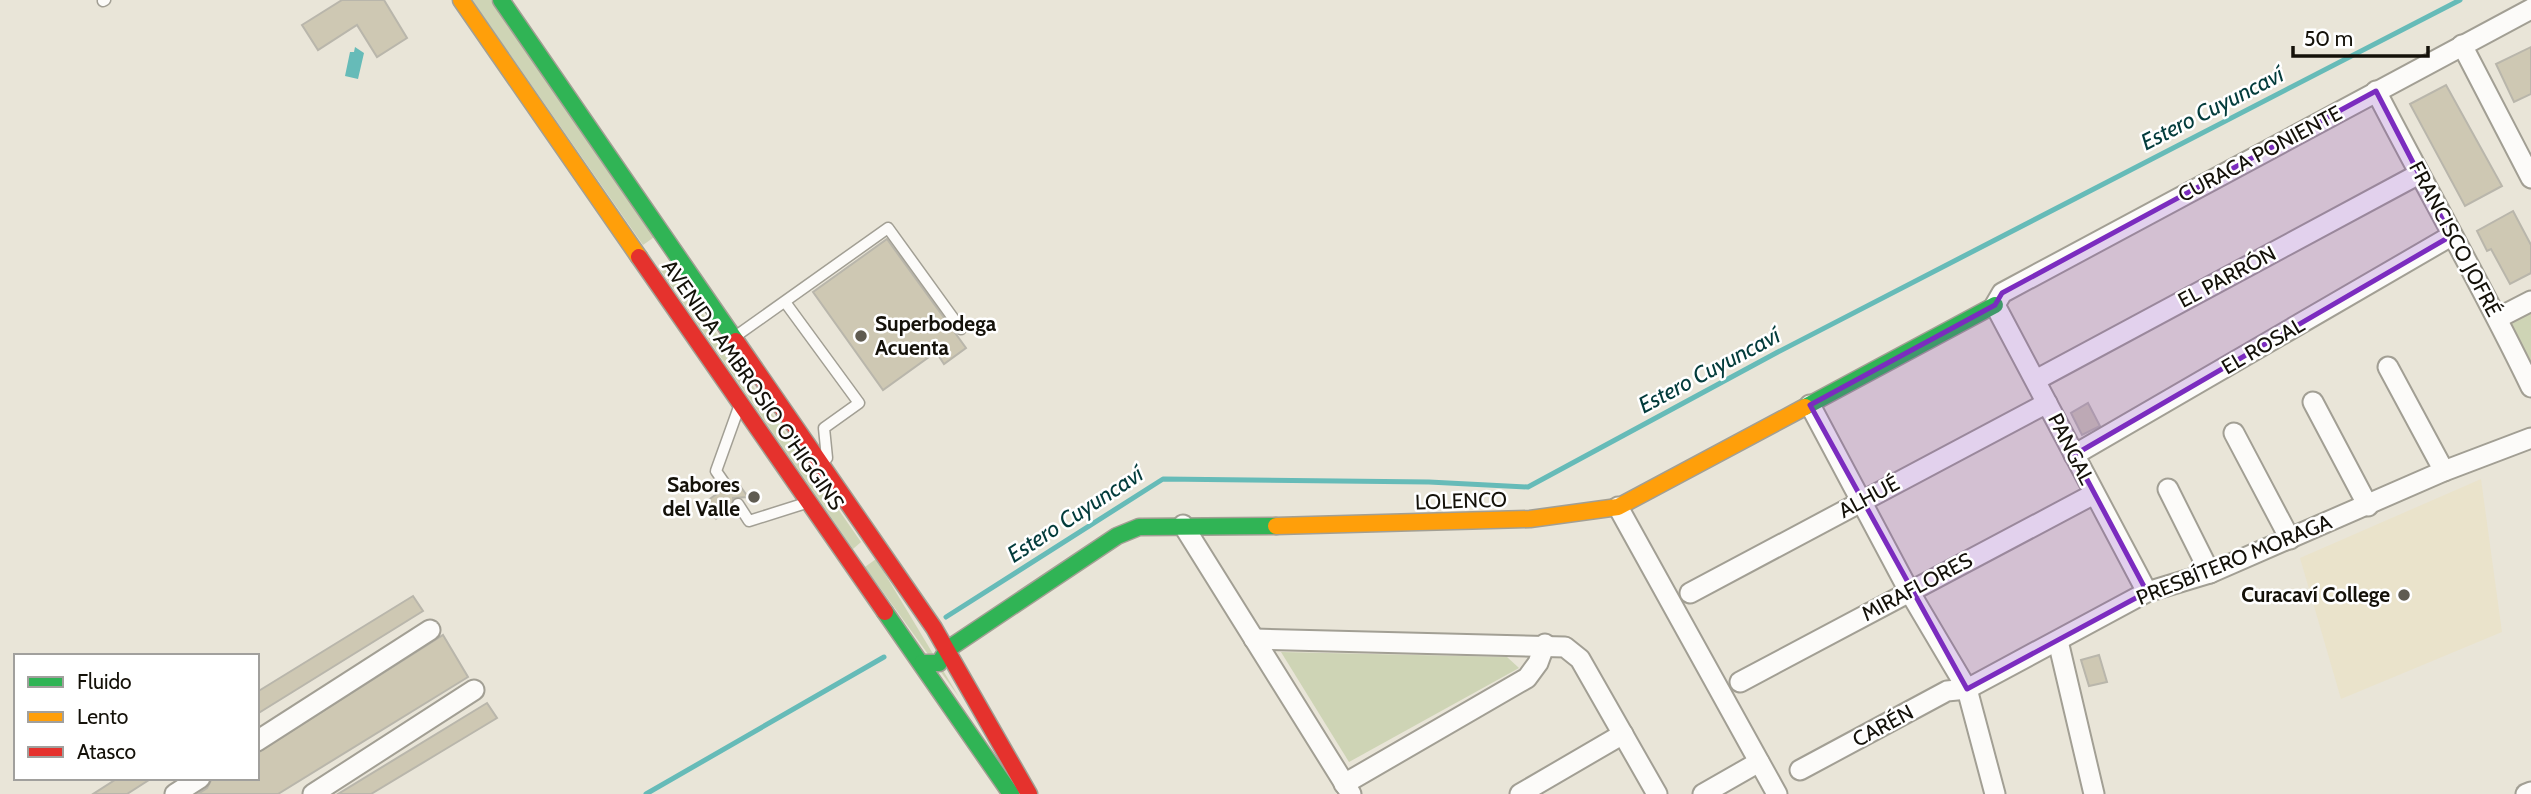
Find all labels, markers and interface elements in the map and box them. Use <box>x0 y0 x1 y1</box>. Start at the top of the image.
scale bar <box>2293 14 2428 58</box>
text: 50 m <box>2304 26 2353 51</box>
water label: Estero Cuyuncaví <box>2136 59 2290 156</box>
street label: CURACA PONIENTE <box>2174 100 2346 207</box>
street label: FRANCISCO JOFRÉ <box>2404 157 2507 321</box>
street label: EL PARRÓN <box>2174 240 2280 313</box>
street label: AVENIDA AMBROSIO O'HIGGINS <box>657 255 850 515</box>
place label: Superbodega Acuenta <box>875 311 997 360</box>
street label: EL ROSAL <box>2217 312 2309 379</box>
water label: Estero Cuyuncaví <box>1633 320 1787 419</box>
marker: Superbodega Acuenta <box>853 328 869 344</box>
street label: PANGAL <box>2043 409 2100 489</box>
water label: Estero Cuyuncaví <box>1002 459 1150 568</box>
street label: ALHUÉ <box>1834 470 1903 523</box>
place label: Sabores del Valle <box>663 472 740 521</box>
street label: LOLENCO <box>1415 486 1507 515</box>
marker: Sabores del Valle <box>746 489 762 505</box>
street label: PRESBÍTERO MORAGA <box>2133 509 2335 610</box>
street label: MIRAFLORES <box>1857 547 1976 626</box>
place label: Curacaví College <box>2241 582 2390 607</box>
marker: Curacaví College <box>2396 587 2412 603</box>
legend <box>14 654 259 780</box>
text: Fluido <box>77 669 132 694</box>
street label: CARÉN <box>1848 699 1917 752</box>
text: Lento <box>77 704 128 729</box>
text: Atasco <box>77 739 136 764</box>

